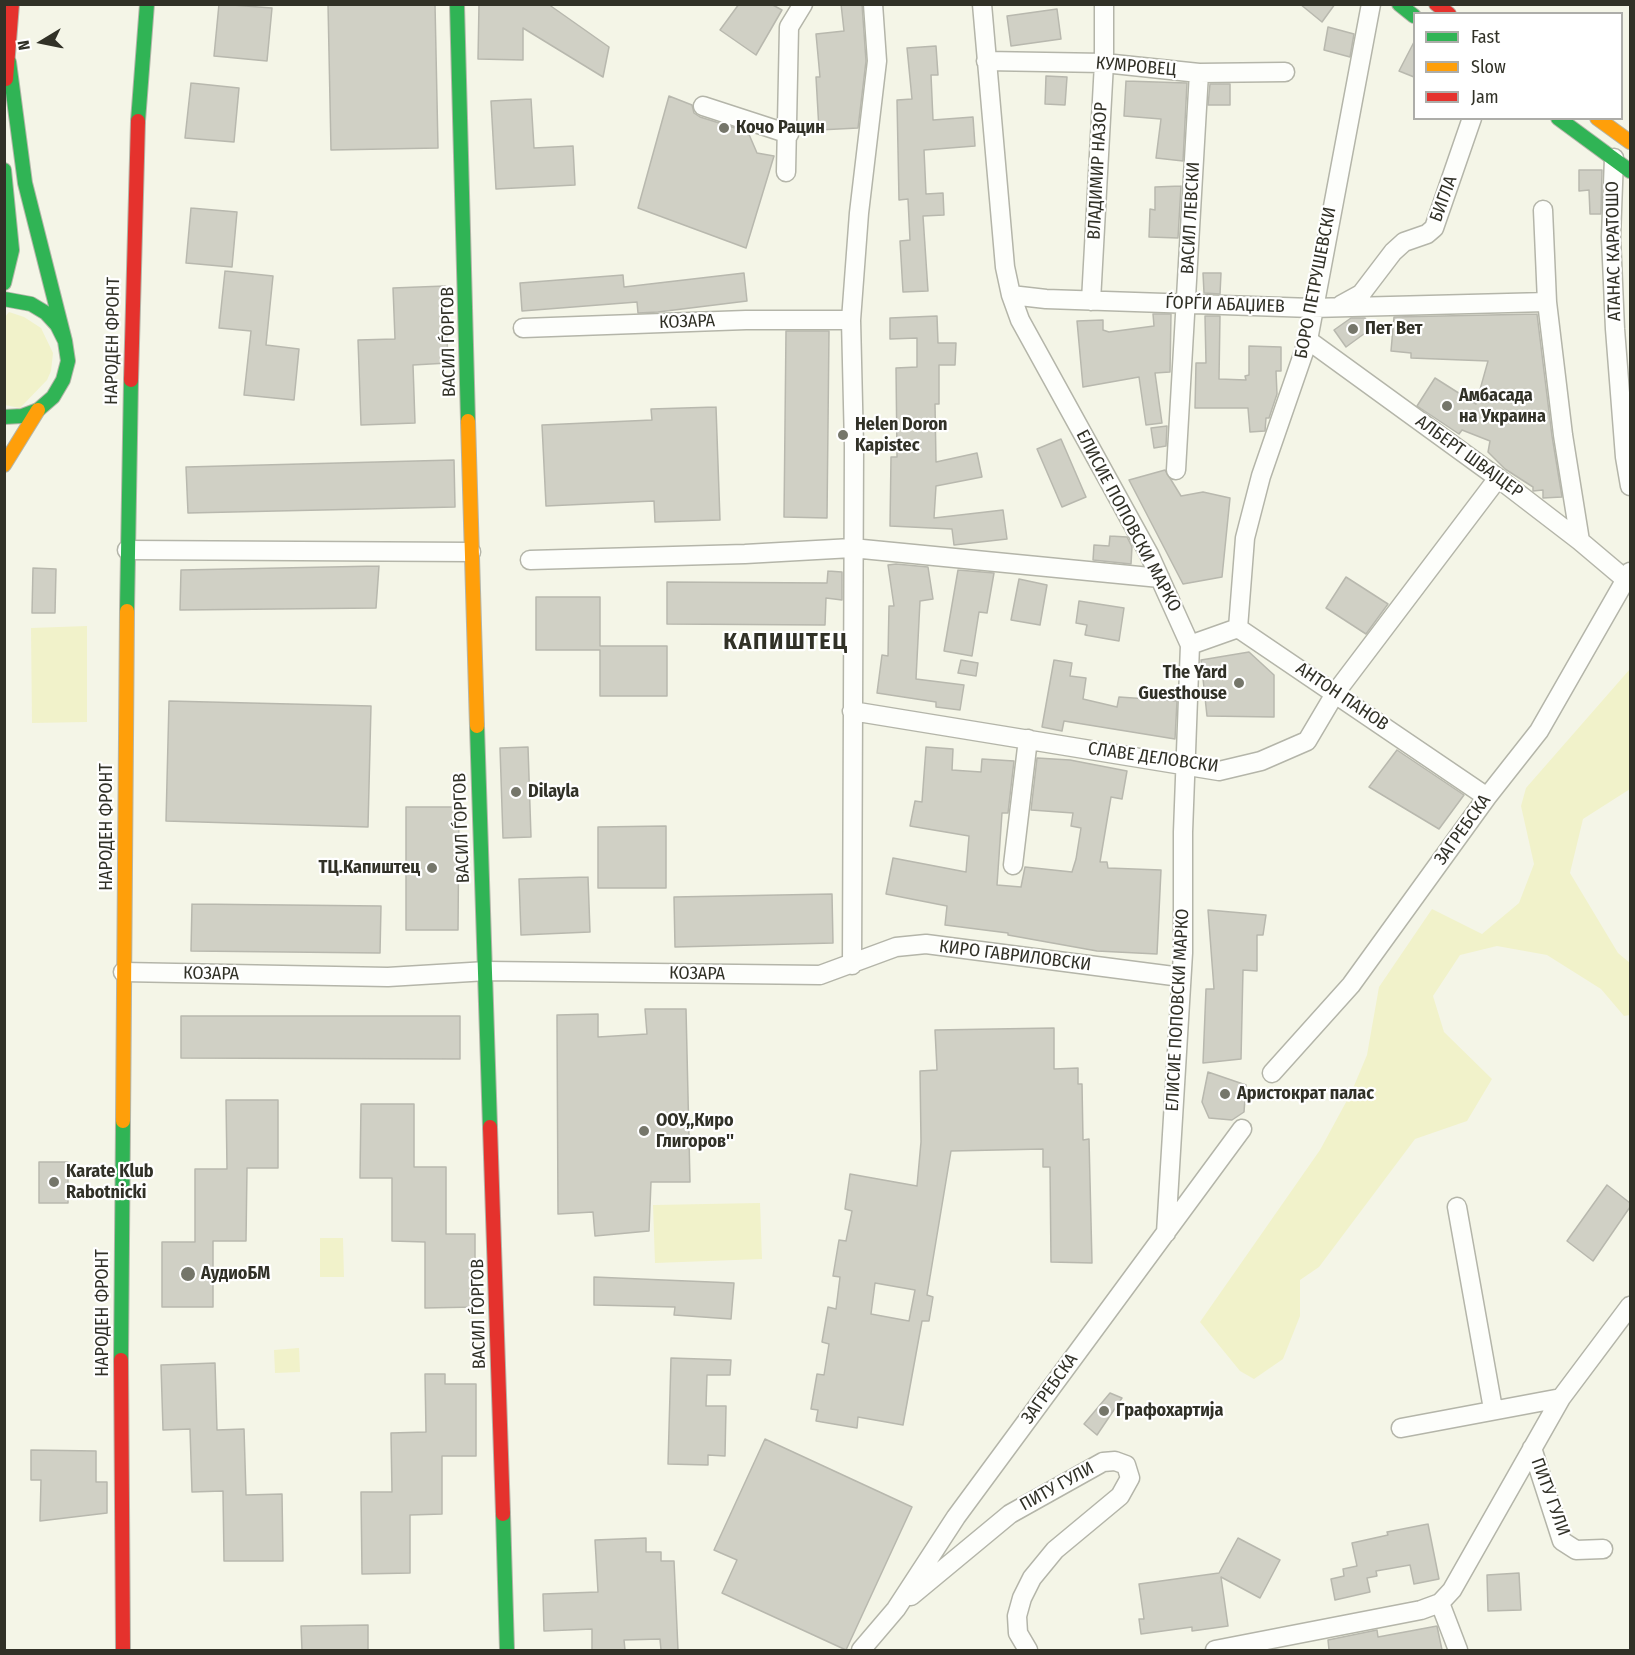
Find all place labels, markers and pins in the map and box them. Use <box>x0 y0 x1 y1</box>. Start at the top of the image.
place label: Кочо Рацин <box>736 117 825 139</box>
marker: Кочо Рацин <box>717 121 731 135</box>
place label: Пет Вет <box>1365 318 1423 340</box>
marker: Пет Вет <box>1346 322 1360 336</box>
place label: Амбасада на Украина <box>1459 385 1546 428</box>
marker: Амбасада на Украина <box>1440 399 1454 413</box>
place label: Helen Doron Kapistec <box>855 414 948 456</box>
marker: Helen Doron Kapistec <box>836 428 850 442</box>
place label: The Yard Guesthouse <box>1138 662 1227 704</box>
marker: The Yard Guesthouse <box>1232 676 1246 690</box>
place label: Dilayla <box>528 781 579 803</box>
marker: Dilayla <box>509 785 523 799</box>
place label: ТЦ.Капиштец <box>319 857 420 879</box>
marker: ТЦ.Капиштец <box>425 861 439 875</box>
place label: Аристократ палас <box>1237 1083 1374 1105</box>
marker: Аристократ палас <box>1218 1087 1232 1101</box>
place label: ООУ,,Киро Глигоров'' <box>656 1110 734 1152</box>
marker: ООУ,,Киро Глигоров'' <box>637 1124 651 1138</box>
place label: Karate Klub Rabotnicki <box>66 1161 154 1204</box>
marker: Karate Klub Rabotnicki <box>47 1175 61 1189</box>
place label: АудиоБМ <box>201 1263 270 1285</box>
marker: АудиоБМ <box>179 1265 197 1283</box>
place label: Графохартија <box>1116 1400 1223 1422</box>
marker: Графохартија <box>1097 1404 1111 1418</box>

